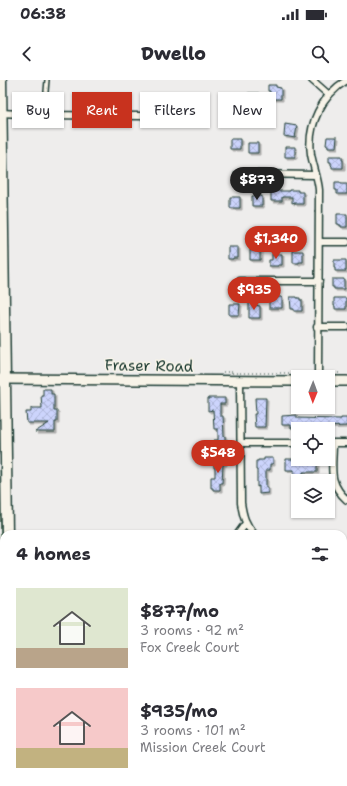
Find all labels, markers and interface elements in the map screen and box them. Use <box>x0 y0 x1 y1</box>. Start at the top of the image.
text: 06:38 <box>20 4 66 24</box>
text: Dwello <box>141 42 206 66</box>
icon: back <box>16 43 38 65</box>
icon: search <box>309 43 331 65</box>
chip: Buy <box>12 92 64 128</box>
chip: Rent <box>72 92 132 128</box>
chip: Filters <box>140 92 210 128</box>
chip: New <box>218 92 276 128</box>
pin: $877 <box>233 167 281 201</box>
text: $877 <box>239 171 275 188</box>
pin: $1,340 <box>243 226 309 260</box>
text: $1,340 <box>254 230 298 247</box>
pin: $935 <box>230 277 278 311</box>
text: $935 <box>237 281 271 298</box>
street label: Fraser Road <box>105 355 194 377</box>
north arrow <box>291 370 335 414</box>
map controls <box>291 370 335 518</box>
button: locate <box>291 422 335 466</box>
pin: $548 <box>194 440 242 474</box>
text: $548 <box>200 444 236 461</box>
button: layers <box>291 474 335 518</box>
text: 4 homes <box>16 543 91 565</box>
icon: filters <box>309 543 331 565</box>
text: $877/mo <box>140 600 219 622</box>
icon: home <box>48 604 96 652</box>
text: 3 rooms · 92 m² <box>140 622 244 639</box>
text: Fox Creek Court <box>140 639 239 656</box>
text: $935/mo <box>140 700 218 722</box>
icon: home <box>48 704 96 752</box>
text: 3 rooms · 101 m² <box>140 722 246 739</box>
text: Mission Creek Court <box>140 739 266 756</box>

